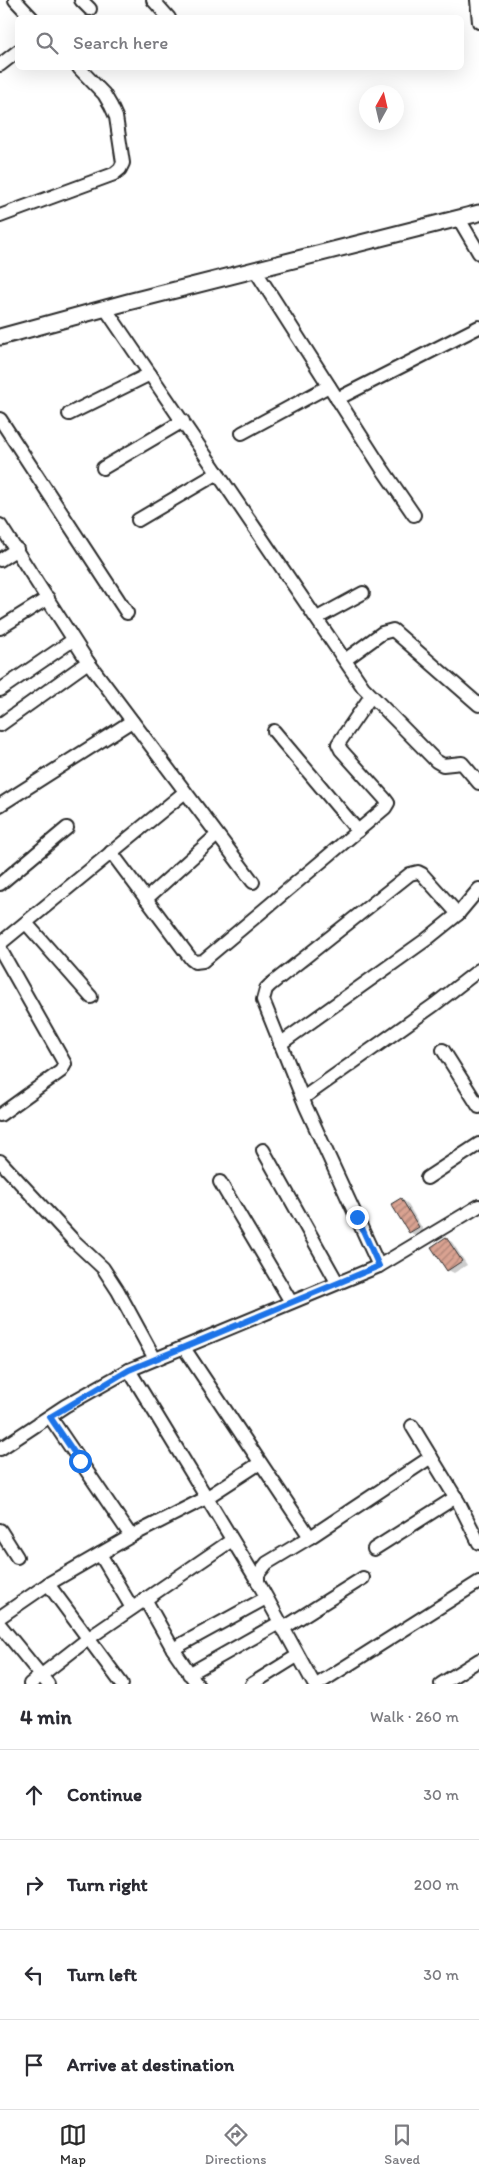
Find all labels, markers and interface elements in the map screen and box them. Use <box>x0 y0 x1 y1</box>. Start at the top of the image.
search box <box>15 15 464 70</box>
icon: search <box>33 29 61 57</box>
text: Search here <box>73 31 168 54</box>
north arrow <box>359 85 404 130</box>
route end <box>346 1206 369 1229</box>
route start <box>69 1450 92 1473</box>
text: 4 min <box>20 1704 72 1729</box>
text: Walk · 260 m <box>370 1707 459 1726</box>
icon: ahead <box>20 1781 48 1809</box>
text: Continue <box>67 1783 142 1806</box>
text: 30 m <box>423 1785 459 1804</box>
icon: right <box>20 1871 48 1899</box>
text: Turn right <box>67 1873 148 1896</box>
text: 200 m <box>414 1875 459 1894</box>
icon: left <box>20 1961 48 1989</box>
text: Turn left <box>67 1963 137 1986</box>
text: 30 m <box>423 1965 459 1984</box>
icon: arrive <box>20 2051 48 2079</box>
text: Arrive at destination <box>67 2053 234 2076</box>
tab: Map <box>59 2121 87 2168</box>
tab: Directions <box>205 2121 266 2168</box>
tab: Saved <box>384 2121 420 2168</box>

